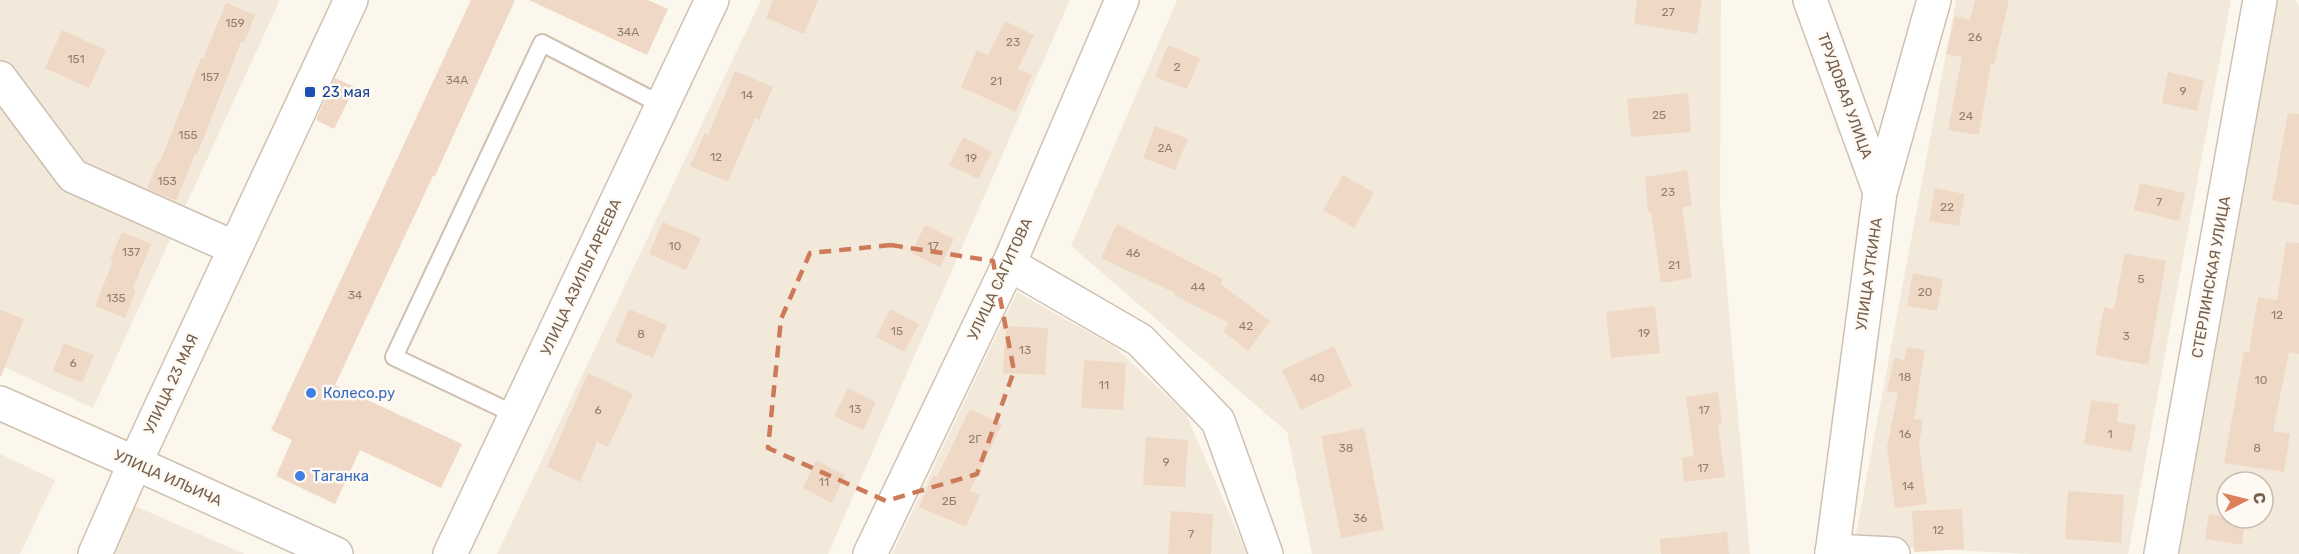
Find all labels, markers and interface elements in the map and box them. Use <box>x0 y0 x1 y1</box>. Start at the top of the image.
house number: 27 <box>1661 5 1675 19</box>
house number: 159 <box>225 16 245 30</box>
house number: 34А <box>617 25 639 39</box>
house number: 26 <box>1968 30 1982 44</box>
street label: ТРУДОВАЯ УЛИЦА <box>1814 31 1876 161</box>
house number: 23 <box>1006 35 1020 49</box>
house number: 151 <box>67 52 85 66</box>
house number: 2 <box>1173 60 1181 74</box>
house number: 157 <box>201 70 219 84</box>
house number: 34А <box>446 73 468 87</box>
house number: 21 <box>990 74 1002 88</box>
place label: 23 мая <box>322 83 370 101</box>
house number: 9 <box>2179 84 2187 98</box>
marker: 23 мая <box>303 85 317 99</box>
house number: 14 <box>741 88 754 102</box>
house number: 25 <box>1652 108 1666 122</box>
house number: 24 <box>1959 109 1974 123</box>
house number: 155 <box>178 128 198 142</box>
house number: 2А <box>1157 141 1173 155</box>
house number: 12 <box>710 150 722 164</box>
house number: 19 <box>965 151 977 165</box>
house number: 153 <box>157 174 177 188</box>
house number: 23 <box>1661 185 1675 199</box>
house number: 7 <box>2156 195 2162 209</box>
street label: СТЕРЛИНСКАЯ УЛИЦА <box>2188 195 2234 359</box>
street label: УЛИЦА АЗИЛЬГАРЕЕВА <box>537 196 625 358</box>
house number: 22 <box>1940 200 1954 214</box>
street label: УЛИЦА САГИТОВА <box>964 215 1036 343</box>
street label: УЛИЦА УТКИНА <box>1852 216 1886 332</box>
house number: 10 <box>669 239 681 253</box>
house number: 17 <box>927 239 939 253</box>
house number: 137 <box>122 245 140 259</box>
house number: 46 <box>1126 246 1140 260</box>
house number: 21 <box>1668 258 1680 272</box>
house number: 5 <box>2137 272 2145 286</box>
house number: 44 <box>1191 280 1206 294</box>
house number: 20 <box>1918 285 1932 299</box>
house number: 34 <box>348 288 363 302</box>
house number: 135 <box>106 291 126 305</box>
house number: 12 <box>2271 308 2283 322</box>
house number: 42 <box>1239 319 1253 333</box>
house number: 15 <box>891 324 903 338</box>
house number: 19 <box>1638 326 1650 340</box>
house number: 8 <box>637 327 645 341</box>
house number: 3 <box>2122 329 2130 343</box>
street label: УЛИЦА 23 МАЯ <box>140 331 202 437</box>
house number: 13 <box>1019 343 1031 357</box>
house number: 6 <box>69 356 77 370</box>
house number: 18 <box>1899 370 1911 384</box>
house number: 40 <box>1309 371 1325 385</box>
house number: 10 <box>2255 373 2267 387</box>
house number: 11 <box>1099 378 1109 392</box>
place label: Колесо.ру <box>323 384 395 402</box>
marker: Колесо.ру <box>304 386 318 400</box>
house number: 13 <box>849 402 861 416</box>
house number: 6 <box>594 403 602 417</box>
house number: 17 <box>1698 403 1710 417</box>
house number: 16 <box>1899 427 1911 441</box>
house number: 1 <box>2107 427 2113 441</box>
house number: 2Г <box>968 432 982 446</box>
house number: 38 <box>1339 441 1353 455</box>
house number: 8 <box>2253 441 2261 455</box>
street label: УЛИЦА ИЛЬИЧА <box>111 446 225 510</box>
house number: 9 <box>1162 455 1170 469</box>
house number: 17 <box>1697 461 1709 475</box>
place label: Таганка <box>312 467 369 485</box>
marker: Таганка <box>293 469 307 483</box>
north arrow <box>2215 470 2275 530</box>
house number: 11 <box>819 475 829 489</box>
house number: 14 <box>1902 479 1915 493</box>
text: С <box>2249 491 2270 505</box>
house number: 2Б <box>942 494 957 508</box>
house number: 36 <box>1353 511 1367 525</box>
house number: 12 <box>1932 523 1944 537</box>
house number: 7 <box>1188 527 1194 541</box>

